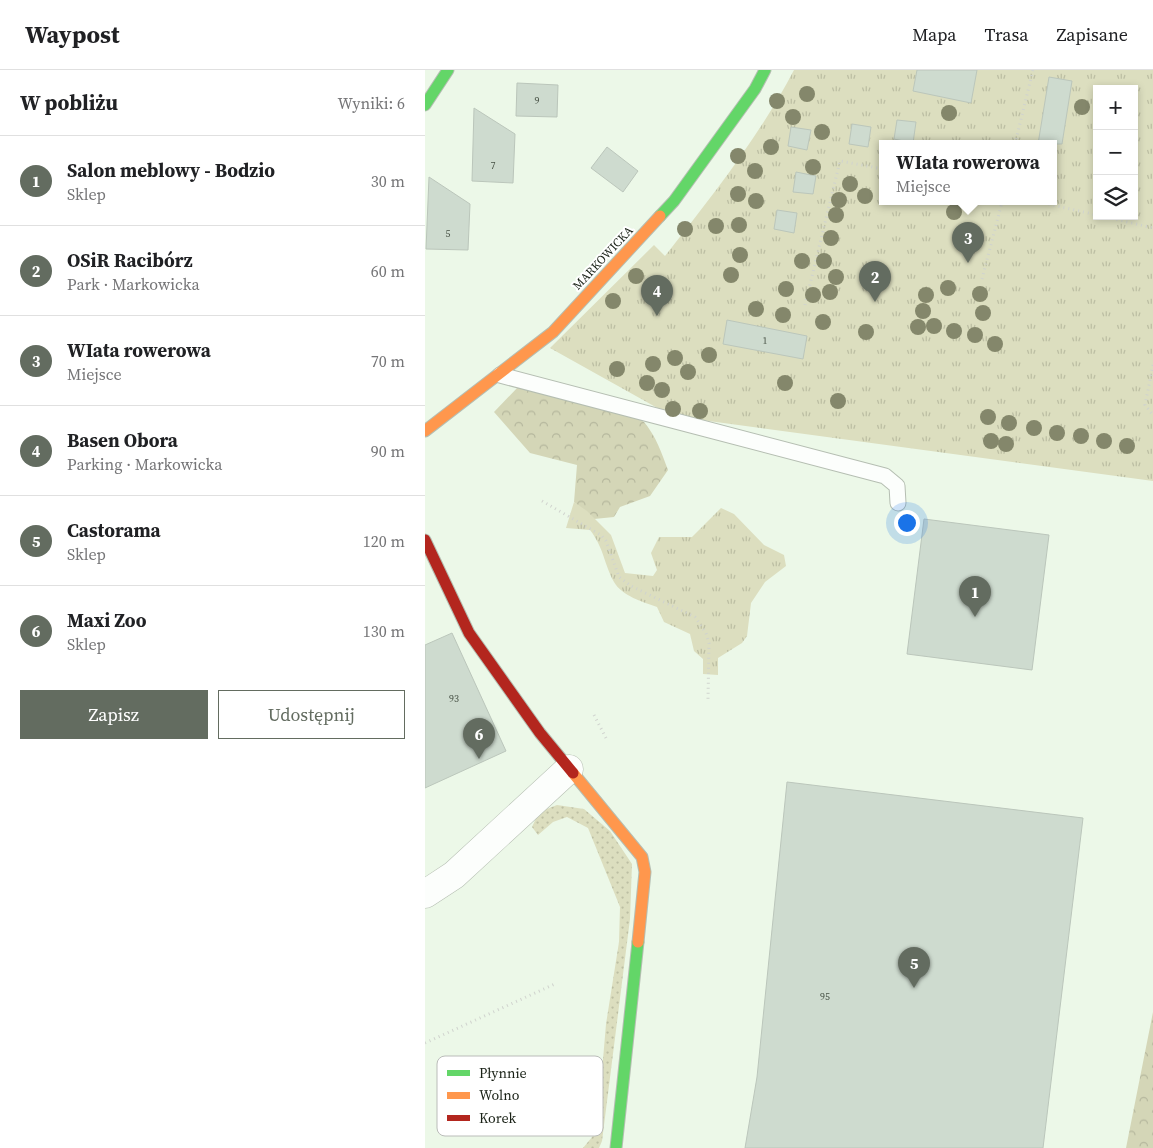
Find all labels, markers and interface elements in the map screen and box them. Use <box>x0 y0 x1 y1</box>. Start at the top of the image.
text: Waypost <box>25 18 120 51</box>
text: Mapa <box>912 22 957 47</box>
text: Trasa <box>985 22 1028 47</box>
text: Zapisane <box>1056 22 1128 47</box>
map controls <box>1093 85 1138 220</box>
button: + <box>1093 85 1138 130</box>
text: W pobliżu <box>20 88 118 117</box>
text: Wyniki: 6 <box>338 92 405 114</box>
house number: 9 <box>535 94 540 107</box>
button: − <box>1093 130 1138 175</box>
popup <box>879 140 1057 205</box>
text: WIata rowerowa <box>896 149 1040 175</box>
text: Salon meblowy - Bodzio <box>67 157 275 183</box>
house number: 7 <box>491 159 496 172</box>
text: 1 <box>32 170 40 192</box>
text: 30 m <box>371 170 405 192</box>
text: Miejsce <box>896 175 951 197</box>
button: layers <box>1093 175 1138 220</box>
text: Sklep <box>67 183 106 205</box>
pin: 3 <box>952 222 984 263</box>
street label: MARKOWICKA <box>569 223 637 293</box>
house number: 5 <box>446 227 451 240</box>
text: OSiR Racibórz <box>67 247 192 273</box>
text: 2 <box>32 260 40 282</box>
text: 60 m <box>371 260 405 282</box>
pin: 2 <box>859 261 891 302</box>
text: Park · Markowicka <box>67 273 200 295</box>
pin: 4 <box>641 275 673 316</box>
house number: 1 <box>763 334 768 347</box>
text: WIata rowerowa <box>67 337 211 363</box>
text: 3 <box>32 350 40 372</box>
text: 70 m <box>371 350 405 372</box>
text: Miejsce <box>67 363 122 385</box>
text: Basen Obora <box>67 427 178 453</box>
text: 4 <box>32 440 40 462</box>
text: 90 m <box>371 440 405 462</box>
text: Parking · Markowicka <box>67 453 222 475</box>
your location <box>894 510 920 536</box>
text: Castorama <box>67 517 161 543</box>
text: 5 <box>32 530 40 552</box>
text: 120 m <box>363 530 405 552</box>
text: Sklep <box>67 543 106 565</box>
pin: 1 <box>959 576 991 617</box>
text: Maxi Zoo <box>67 607 146 633</box>
text: 6 <box>32 620 40 642</box>
text: 130 m <box>363 620 405 642</box>
text: Sklep <box>67 633 106 655</box>
button: Zapisz <box>20 690 208 739</box>
button: Udostępnij <box>218 690 405 739</box>
house number: 93 <box>449 692 459 705</box>
pin: 6 <box>463 718 495 759</box>
pin: 5 <box>898 947 930 988</box>
house number: 95 <box>820 990 830 1003</box>
legend <box>437 1056 603 1136</box>
text: Płynnie <box>479 1063 527 1083</box>
text: Wolno <box>479 1085 520 1105</box>
text: Korek <box>479 1108 517 1128</box>

